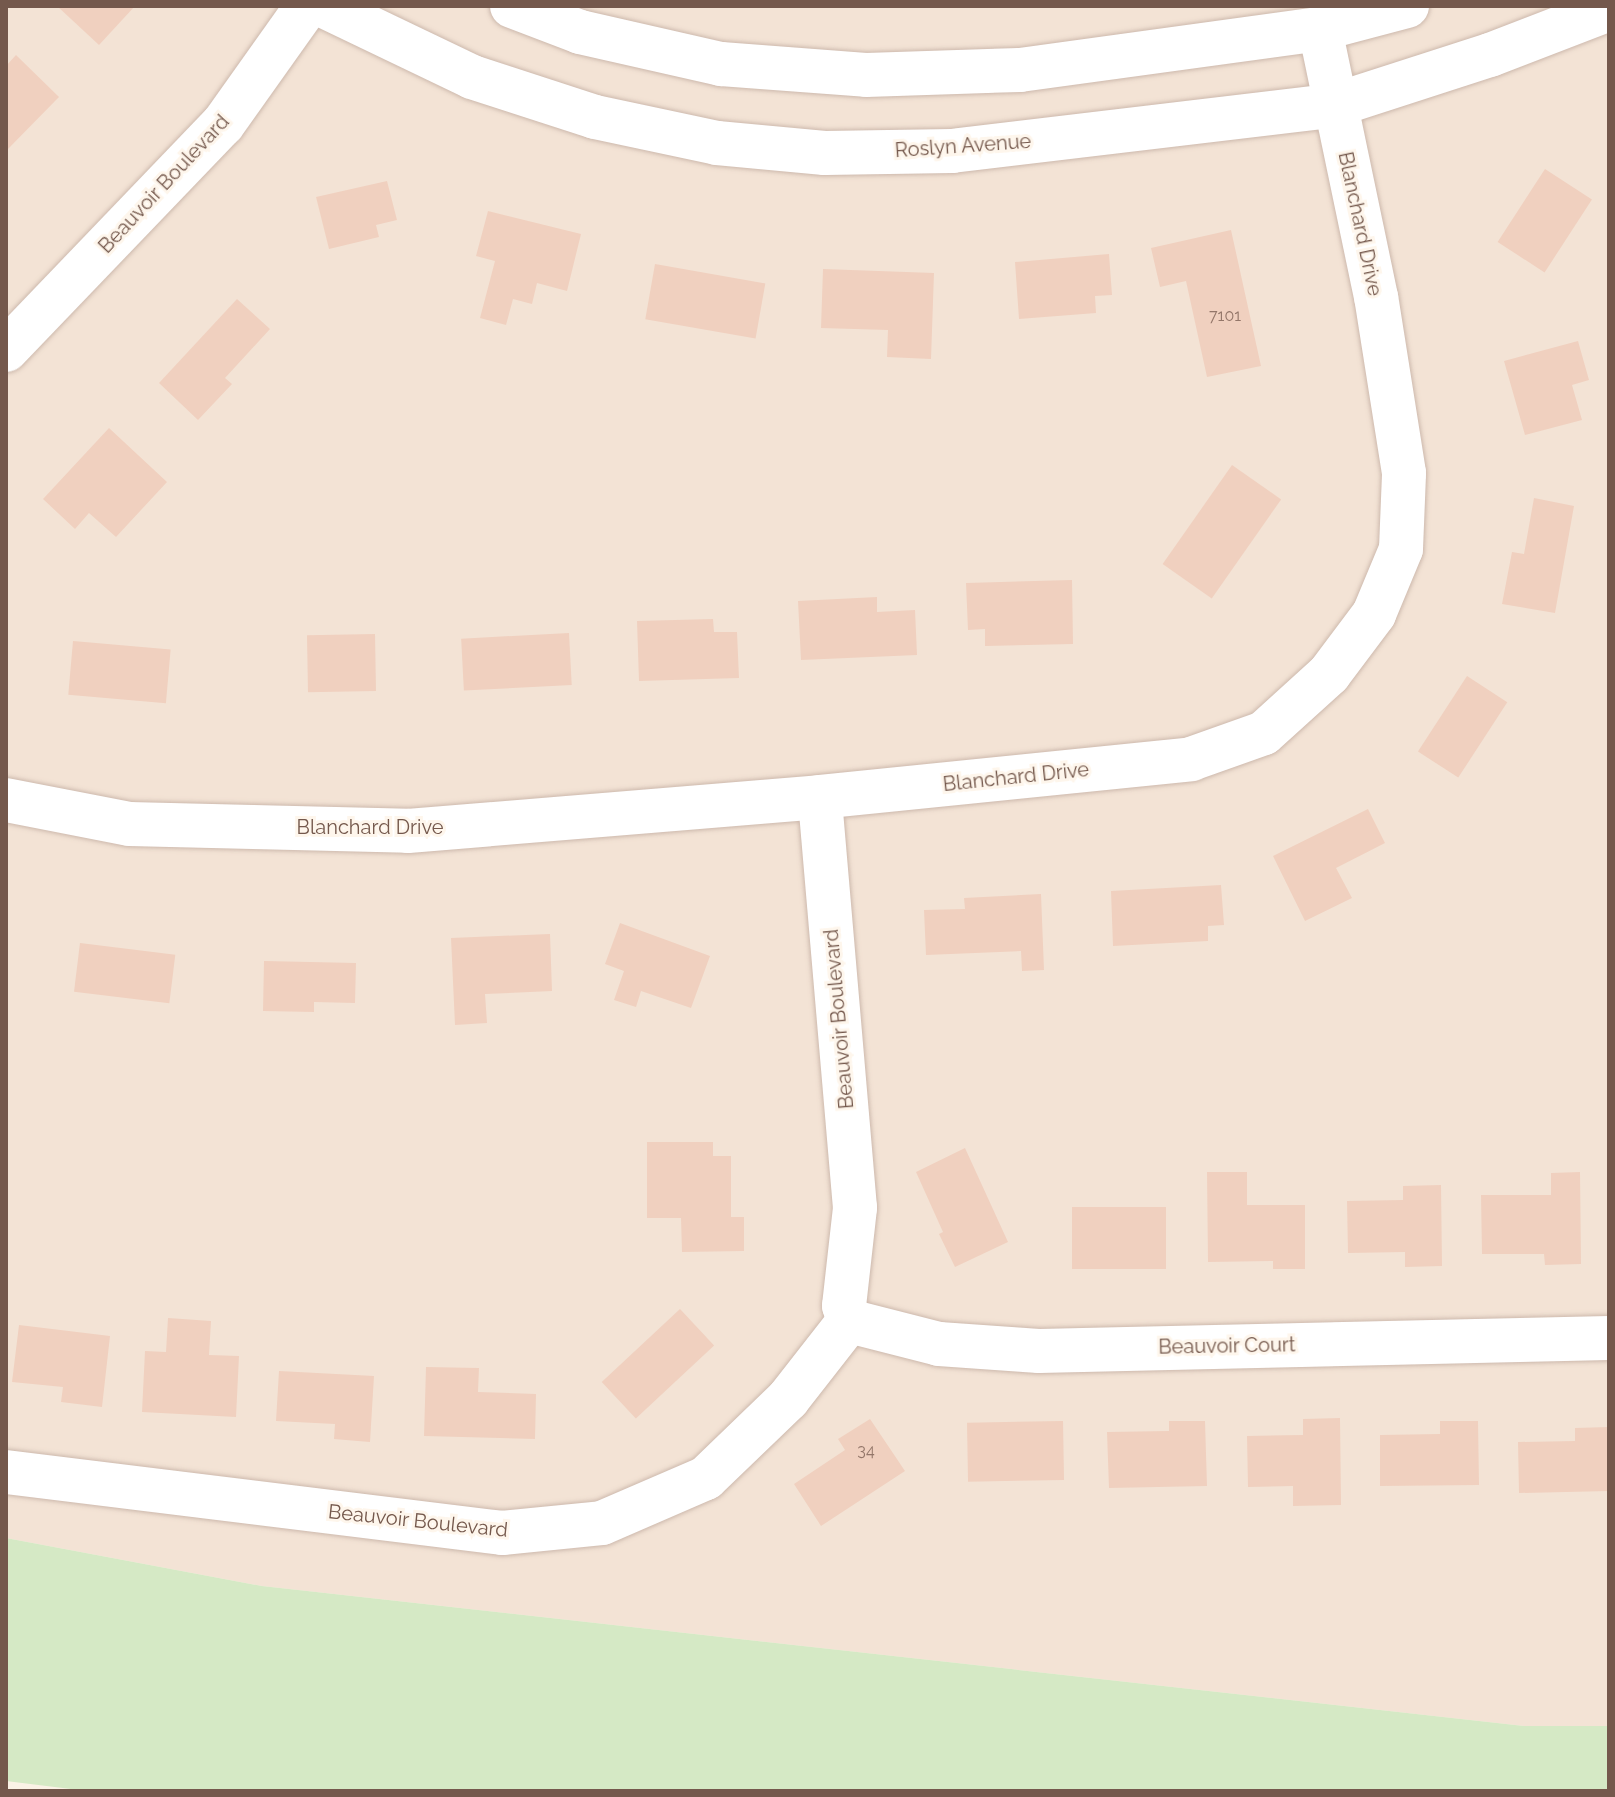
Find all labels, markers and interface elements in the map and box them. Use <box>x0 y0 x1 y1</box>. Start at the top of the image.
street label: Beauvoir Boulevard <box>94 110 234 258</box>
street label: Roslyn Avenue <box>894 129 1032 163</box>
street label: Blanchard Drive <box>1333 150 1387 298</box>
house number: 7101 <box>1209 306 1241 326</box>
street label: Blanchard Drive <box>942 757 1090 797</box>
street label: Blanchard Drive <box>297 815 443 839</box>
street label: Beauvoir Boulevard <box>819 928 859 1110</box>
street label: Beauvoir Court <box>1158 1333 1296 1359</box>
house number: 34 <box>857 1441 875 1461</box>
street label: Beauvoir Boulevard <box>327 1500 509 1542</box>

